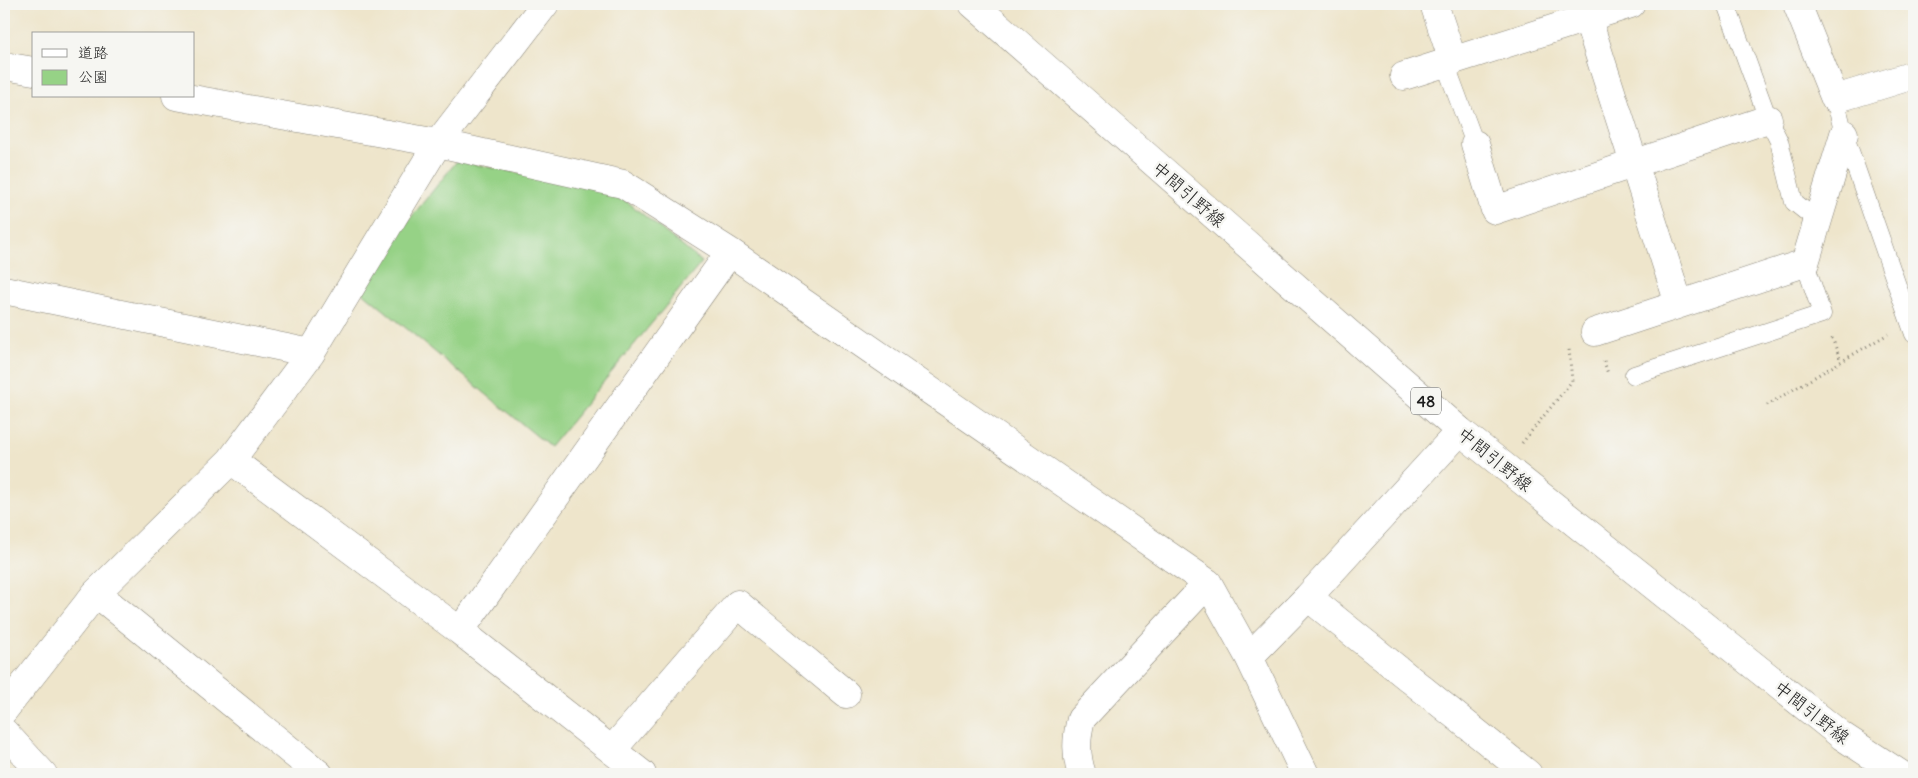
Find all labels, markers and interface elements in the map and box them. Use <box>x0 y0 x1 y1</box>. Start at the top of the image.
legend <box>32 32 195 98</box>
text: 道路 <box>78 43 108 62</box>
text: 公園 <box>78 67 108 86</box>
street label: 中間引野線 <box>1147 156 1231 232</box>
road number: 48 <box>1411 388 1441 414</box>
street label: 中間引野線 <box>1453 422 1537 496</box>
street label: 中間引野線 <box>1769 675 1855 749</box>

